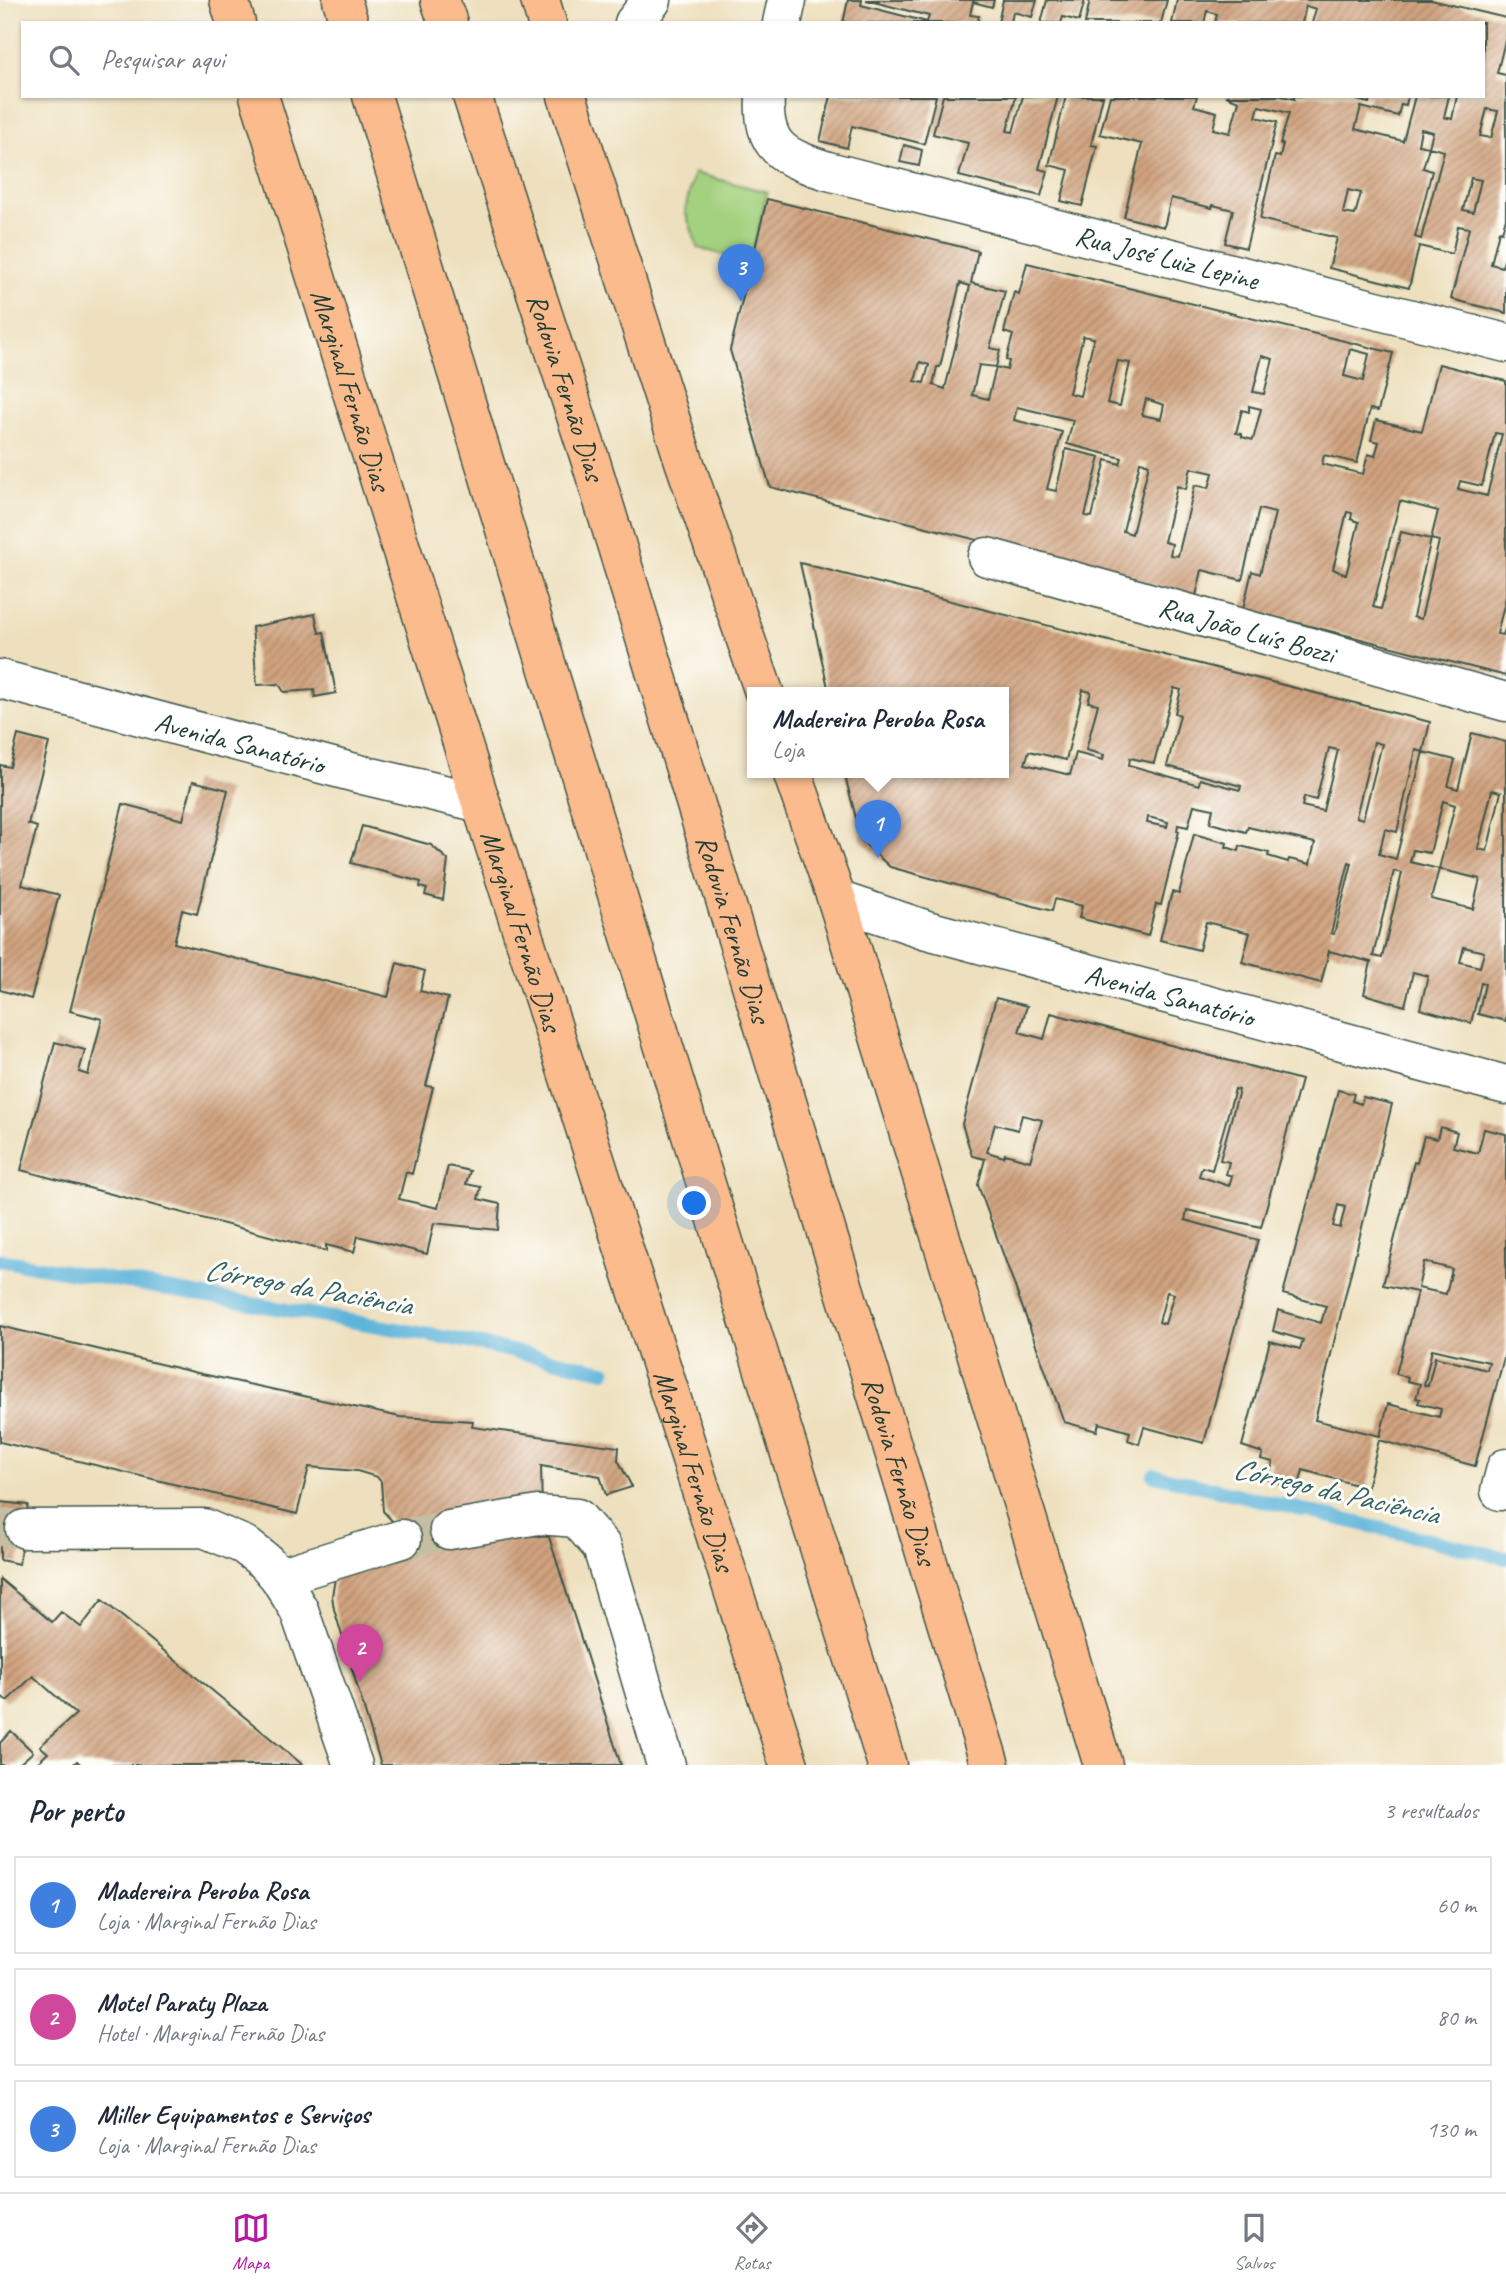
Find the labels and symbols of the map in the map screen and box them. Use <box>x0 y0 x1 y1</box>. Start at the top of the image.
street label: Rua José Luiz Lepine <box>1072 218 1264 298</box>
pin: 3 <box>718 244 764 302</box>
street label: Marginal Fernão Dias <box>303 285 400 497</box>
street label: Rodovia Fernão Dias <box>519 289 613 487</box>
street label: Rua João Luís Bozzi <box>1155 589 1343 672</box>
street label: Avenida Sanatório <box>151 704 331 783</box>
pin: 1 <box>855 800 901 858</box>
street label: Marginal Fernão Dias <box>473 826 571 1038</box>
street label: Rodovia Fernão Dias <box>688 831 779 1029</box>
street label: Avenida Sanatório <box>1081 956 1261 1036</box>
your location <box>677 1186 711 1220</box>
water label: Córrego da Paciência <box>202 1250 417 1324</box>
street label: Marginal Fernão Dias <box>646 1366 744 1578</box>
street label: Rodovia Fernão Dias <box>854 1373 945 1571</box>
water label: Córrego da Paciência <box>1230 1449 1445 1534</box>
pin: 2 <box>337 1624 383 1682</box>

